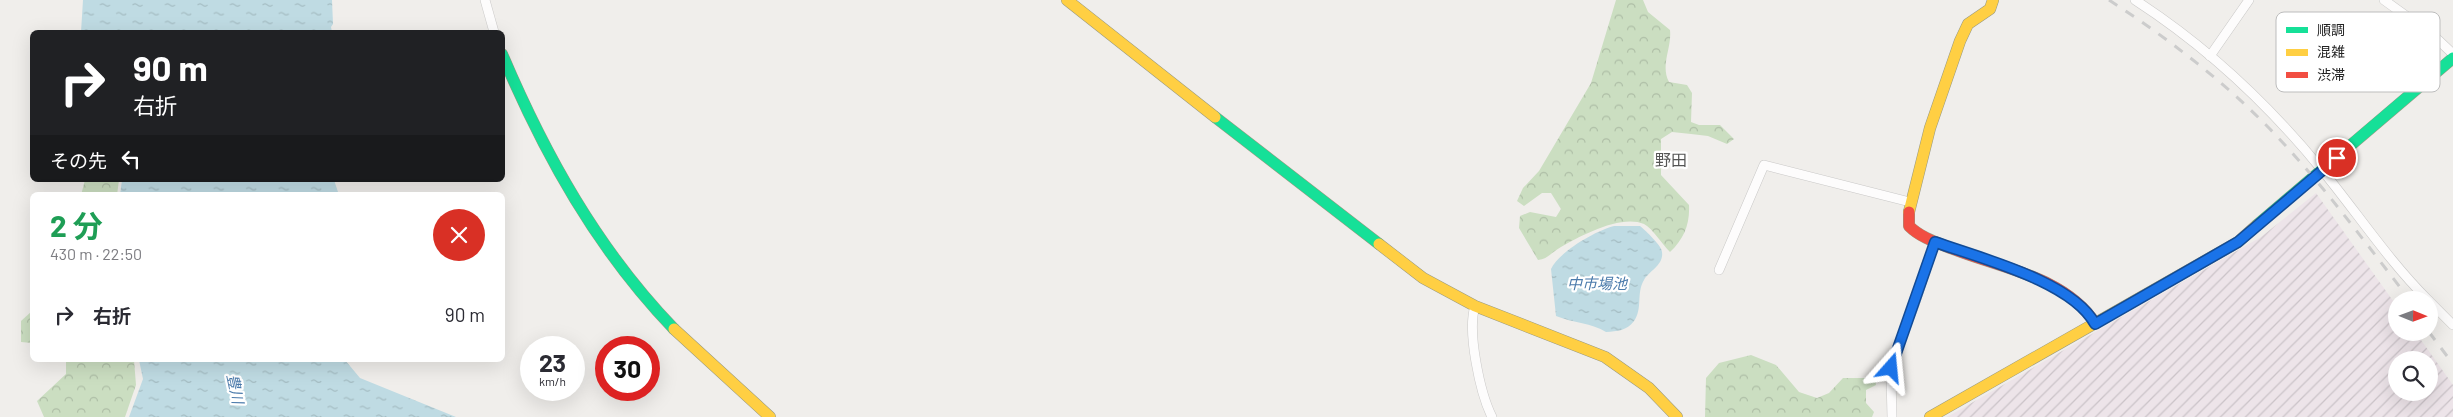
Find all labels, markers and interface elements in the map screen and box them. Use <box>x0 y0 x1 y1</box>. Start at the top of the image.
legend <box>2276 12 2440 92</box>
text: 順調 <box>2317 21 2345 38</box>
text: 混雑 <box>2317 43 2345 60</box>
text: 90 m <box>133 46 208 88</box>
icon: right <box>50 50 115 115</box>
text: 渋滞 <box>2317 66 2345 83</box>
text: 右折 <box>133 92 177 118</box>
pin <box>2316 137 2358 179</box>
icon: arrive <box>2323 144 2351 172</box>
icon: left <box>117 145 145 173</box>
text: その先 <box>50 149 107 172</box>
district label: 野田 <box>1655 150 1687 169</box>
text: 2 分 <box>50 207 103 243</box>
button: close <box>433 209 485 261</box>
text: 430 m · 22:50 <box>50 244 142 263</box>
water label: 中市場池 <box>1567 274 1629 292</box>
north arrow <box>2388 291 2438 341</box>
map controls <box>2388 291 2438 401</box>
icon: right <box>50 301 78 329</box>
text: 90 m <box>445 303 485 326</box>
text: 右折 <box>93 304 131 327</box>
speed limit sign: 30 <box>595 336 660 401</box>
position arrow <box>1864 341 1916 393</box>
text: 23 <box>539 347 566 377</box>
button: search <box>2388 351 2438 401</box>
water label: 豊川 <box>224 372 248 407</box>
text: km/h <box>539 374 566 388</box>

